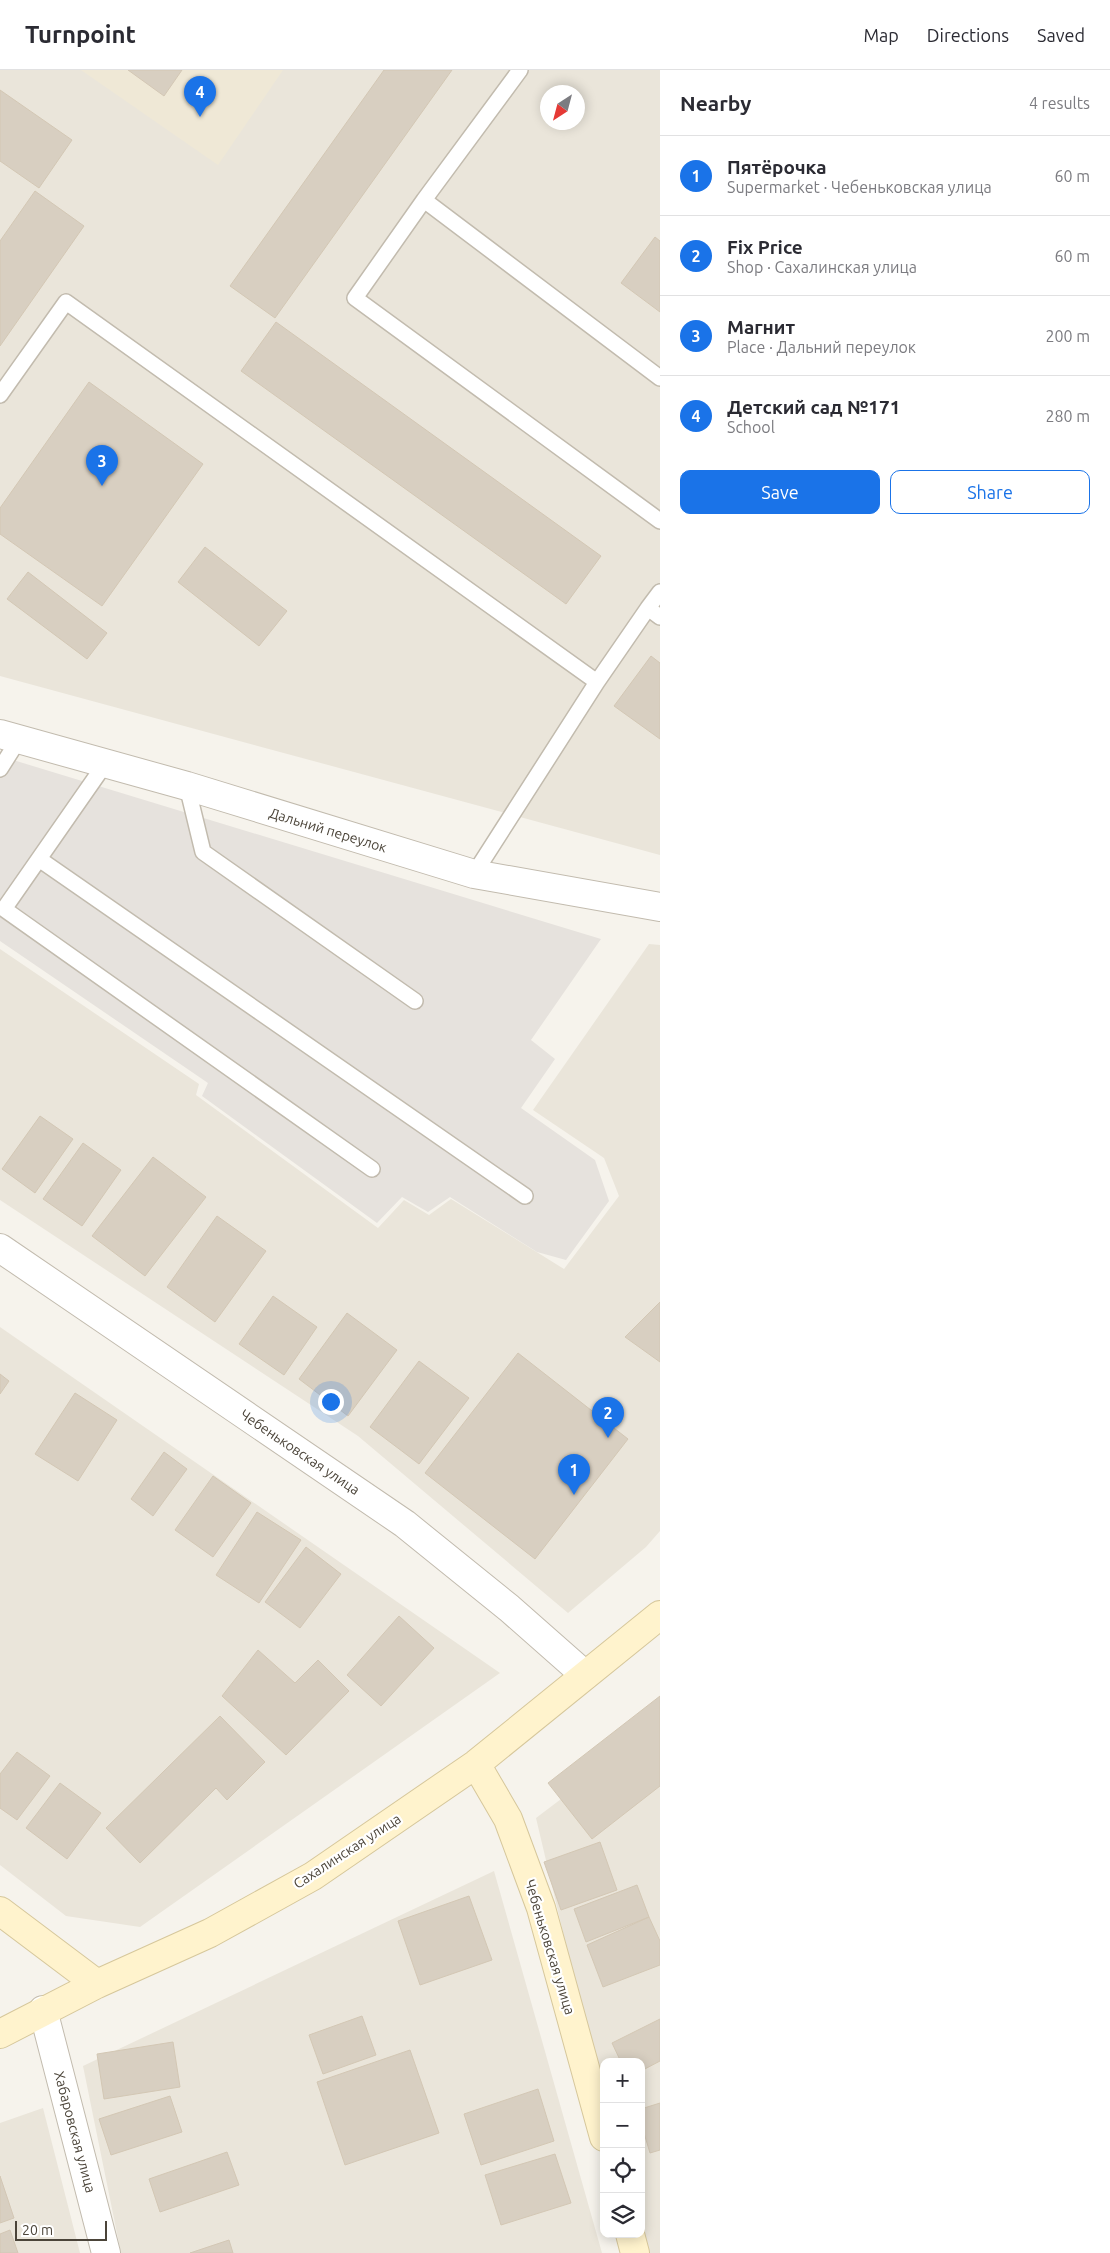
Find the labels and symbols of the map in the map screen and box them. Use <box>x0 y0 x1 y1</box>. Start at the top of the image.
pin: 4 <box>184 76 216 117</box>
north arrow <box>540 85 585 130</box>
pin: 3 <box>86 445 118 486</box>
street label: Дальний переулок <box>267 804 389 856</box>
your location <box>318 1389 344 1415</box>
pin: 2 <box>592 1397 624 1438</box>
street label: Чебеньковская улица <box>237 1406 363 1498</box>
pin: 1 <box>558 1454 590 1495</box>
street label: Сахалинская улица <box>290 1810 404 1892</box>
street label: Чебеньковская улица <box>522 1877 578 2017</box>
street label: Хабаровская улица <box>51 2069 99 2195</box>
scale bar <box>15 2218 108 2241</box>

